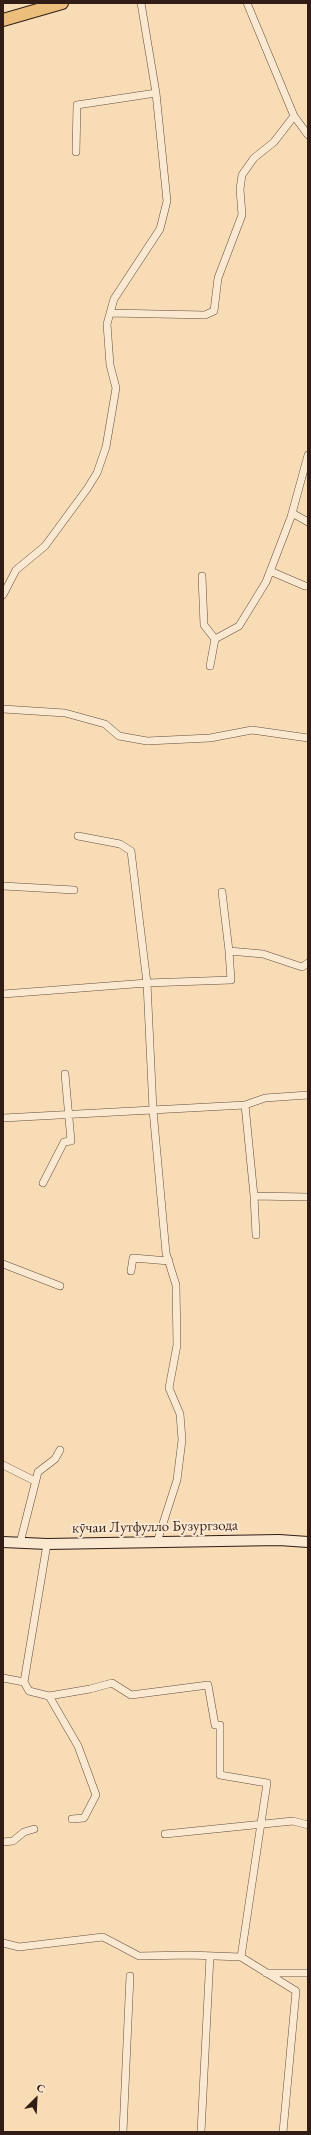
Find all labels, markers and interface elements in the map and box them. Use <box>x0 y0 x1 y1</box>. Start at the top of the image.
street label: кӯчаи Лутфулло Бузургзода <box>72 1517 238 1537</box>
north arrow <box>16 2079 56 2119</box>
text: С <box>34 2080 47 2096</box>

